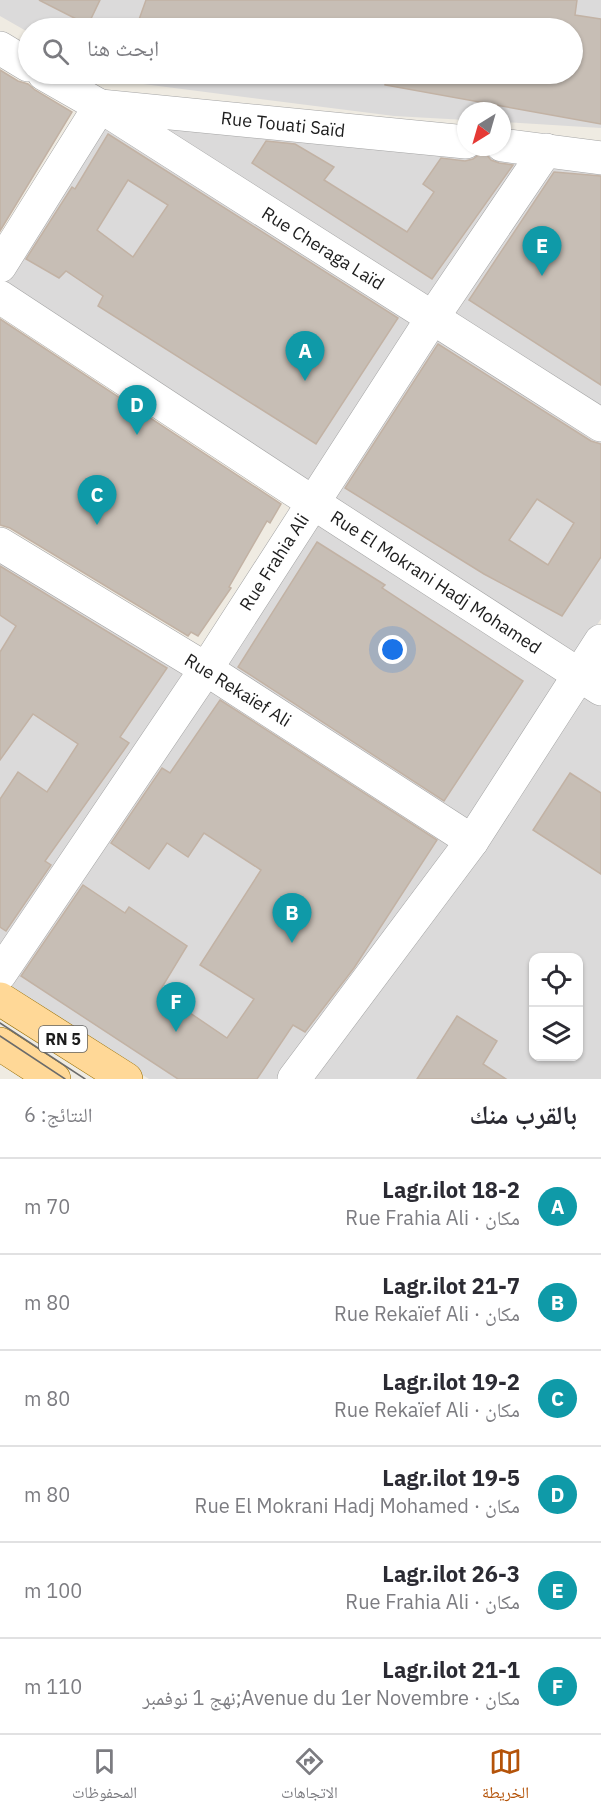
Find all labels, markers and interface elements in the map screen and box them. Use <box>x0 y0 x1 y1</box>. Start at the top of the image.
search box <box>18 18 583 84</box>
text: ابحث هنا <box>87 33 159 62</box>
icon: search <box>39 35 72 68</box>
north arrow <box>457 102 511 156</box>
street label: Rue Touati Saïd <box>220 106 346 142</box>
street label: Rue Cheraga Laïd <box>257 201 389 295</box>
pin: E <box>522 226 562 276</box>
pin: A <box>286 332 324 381</box>
pin: D <box>118 386 156 435</box>
pin: C <box>78 476 116 525</box>
street label: Rue El Mokrani Hadj Mohamed <box>326 505 546 659</box>
street label: Rue Frahia Ali <box>234 509 314 615</box>
your location <box>378 635 407 664</box>
street label: Rue Rekaïef Ali <box>180 648 296 732</box>
pin: B <box>272 894 312 943</box>
map controls <box>529 953 583 1061</box>
button: locate <box>529 953 583 1007</box>
pin: F <box>156 982 195 1032</box>
button: layers <box>529 1007 583 1061</box>
road number: RN 5 <box>39 1026 87 1052</box>
text: بالقرب منك <box>469 1097 577 1131</box>
text: النتائج: 6 <box>24 1101 92 1128</box>
text: Lagr.ilot 18-2 <box>382 1175 520 1204</box>
text: 70 m <box>24 1193 70 1220</box>
text: A <box>551 1193 564 1220</box>
text: مكان · Rue Frahia Ali <box>345 1204 520 1231</box>
text: Lagr.ilot 21-7 <box>382 1271 520 1300</box>
text: 80 m <box>24 1289 70 1316</box>
text: B <box>551 1289 564 1316</box>
text: مكان · Rue Rekaïef Ali <box>334 1300 520 1327</box>
text: Lagr.ilot 19-2 <box>382 1367 520 1396</box>
text: 80 m <box>24 1385 70 1412</box>
text: C <box>551 1385 564 1412</box>
text: مكان · Rue Rekaïef Ali <box>334 1396 520 1423</box>
text: Lagr.ilot 19-5 <box>382 1463 520 1492</box>
text: 80 m <box>24 1481 70 1508</box>
text: D <box>551 1481 564 1508</box>
text: مكان · Rue El Mokrani Hadj Mohamed <box>195 1492 520 1519</box>
text: Lagr.ilot 26-3 <box>382 1559 520 1588</box>
text: 100 m <box>24 1577 82 1604</box>
text: E <box>551 1577 564 1604</box>
text: مكان · Rue Frahia Ali <box>345 1588 520 1615</box>
text: Lagr.ilot 21-1 <box>382 1655 520 1684</box>
text: 110 m <box>24 1673 82 1700</box>
text: F <box>552 1673 563 1700</box>
text: مكان · Avenue du 1er Novembre;نهج 1 نوفمبر <box>142 1684 520 1711</box>
tab: المحفوظات <box>72 1745 137 1808</box>
tab: الاتجاهات <box>281 1745 338 1808</box>
tab: الخريطة <box>482 1745 529 1808</box>

